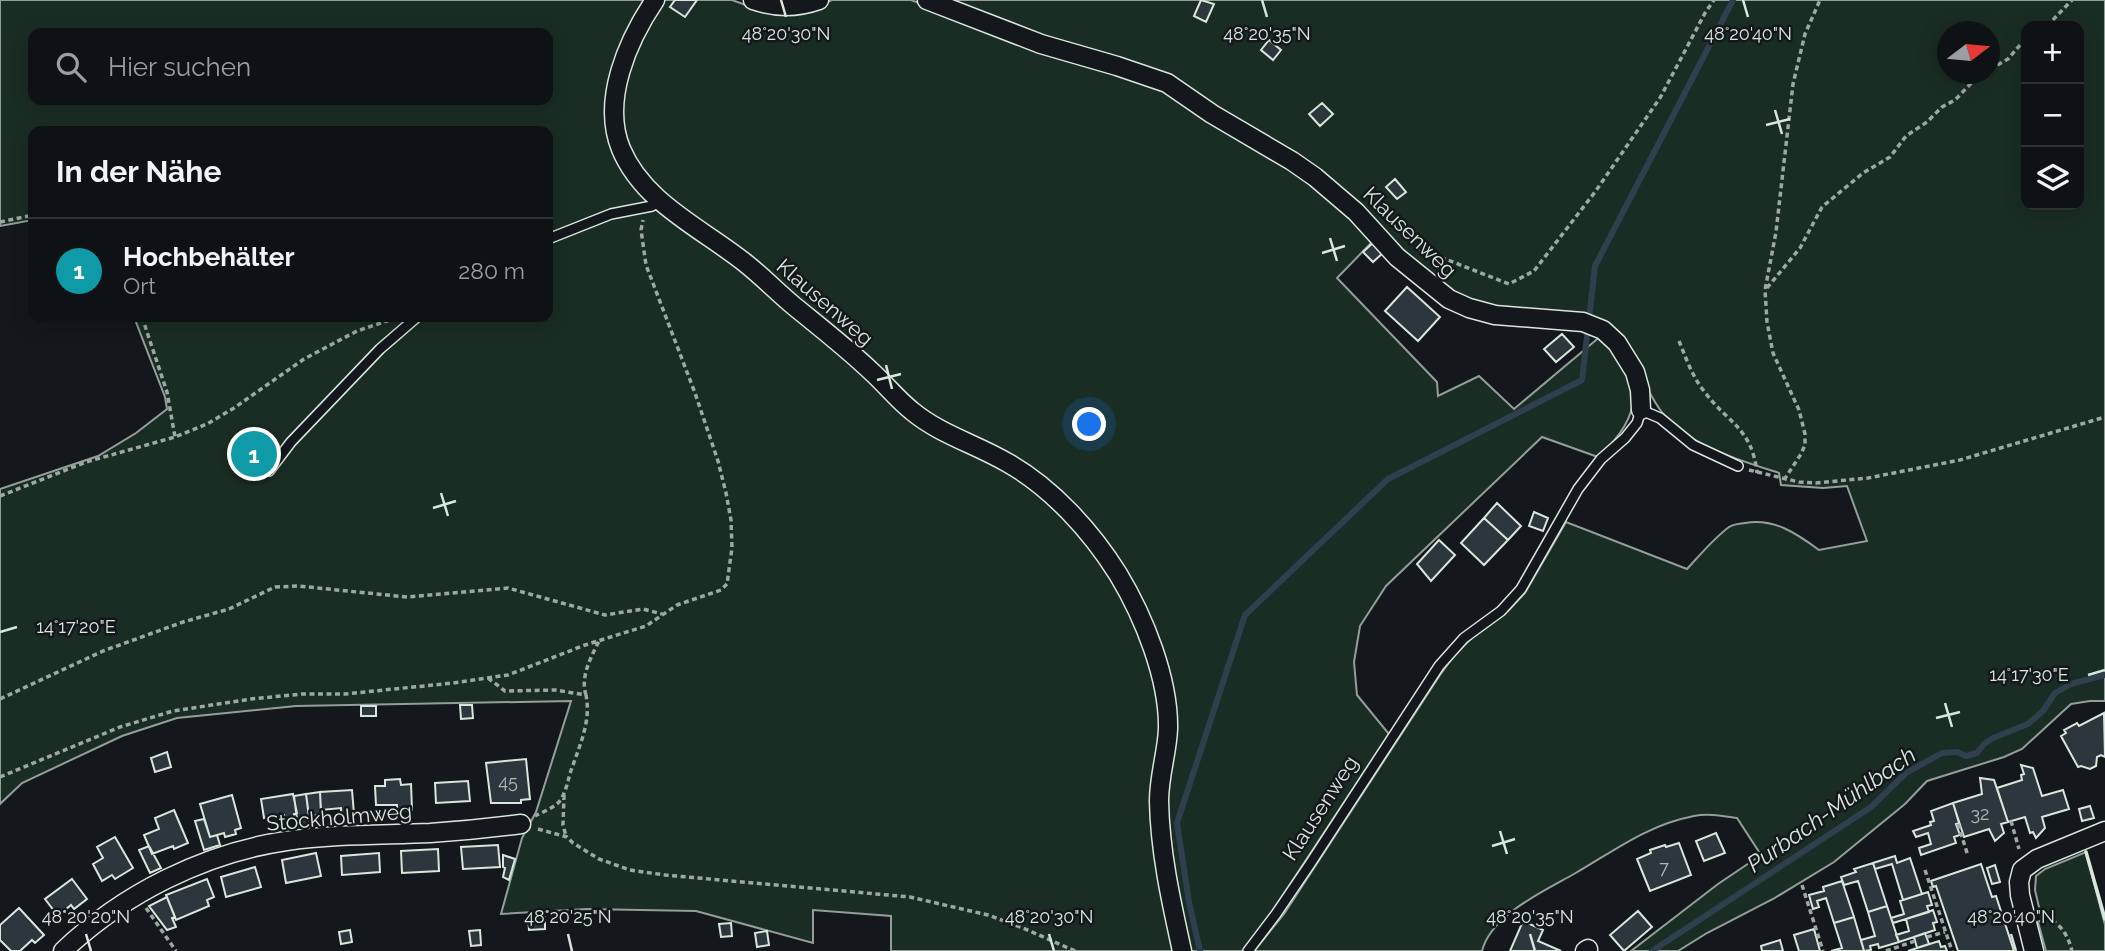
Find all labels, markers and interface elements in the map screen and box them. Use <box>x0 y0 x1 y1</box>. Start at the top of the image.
north arrow <box>1937 21 2000 84</box>
map controls <box>2021 21 2084 210</box>
button: + <box>2021 21 2084 84</box>
text: 48°20'30"N <box>742 23 830 44</box>
text: 48°20'35"N <box>1223 23 1311 44</box>
text: 48°20'40"N <box>1704 23 1792 44</box>
search box <box>28 28 553 105</box>
icon: search <box>52 48 90 86</box>
text: Hier suchen <box>108 52 251 82</box>
button: − <box>2021 84 2084 147</box>
button: layers <box>2021 147 2084 210</box>
text: In der Nähe <box>56 154 221 189</box>
street label: Klausenweg <box>1358 181 1462 283</box>
text: Hochbehälter <box>123 242 294 272</box>
street label: Klausenweg <box>772 253 878 351</box>
text: 1 <box>73 257 85 284</box>
text: 280 m <box>458 257 525 284</box>
text: Ort <box>123 272 156 299</box>
your location <box>1072 407 1106 441</box>
pin: 1 <box>231 428 277 480</box>
text: 14°17'20"E <box>36 616 116 637</box>
text: 14°17'30"E <box>1989 664 2069 685</box>
water label: Purbach-Mühlbach <box>1741 741 1921 877</box>
street label: Klausenweg <box>1277 751 1363 865</box>
house number: 45 <box>498 771 518 792</box>
street label: Stockholmweg <box>265 798 413 836</box>
house number: 32 <box>1971 803 1990 824</box>
house number: 7 <box>1659 857 1669 878</box>
text: 48°20'20"N <box>42 906 130 927</box>
text: 48°20'25"N <box>524 906 612 927</box>
text: 48°20'30"N <box>1005 906 1093 927</box>
text: 48°20'35"N <box>1486 906 1574 927</box>
text: 48°20'40"N <box>1967 906 2055 927</box>

